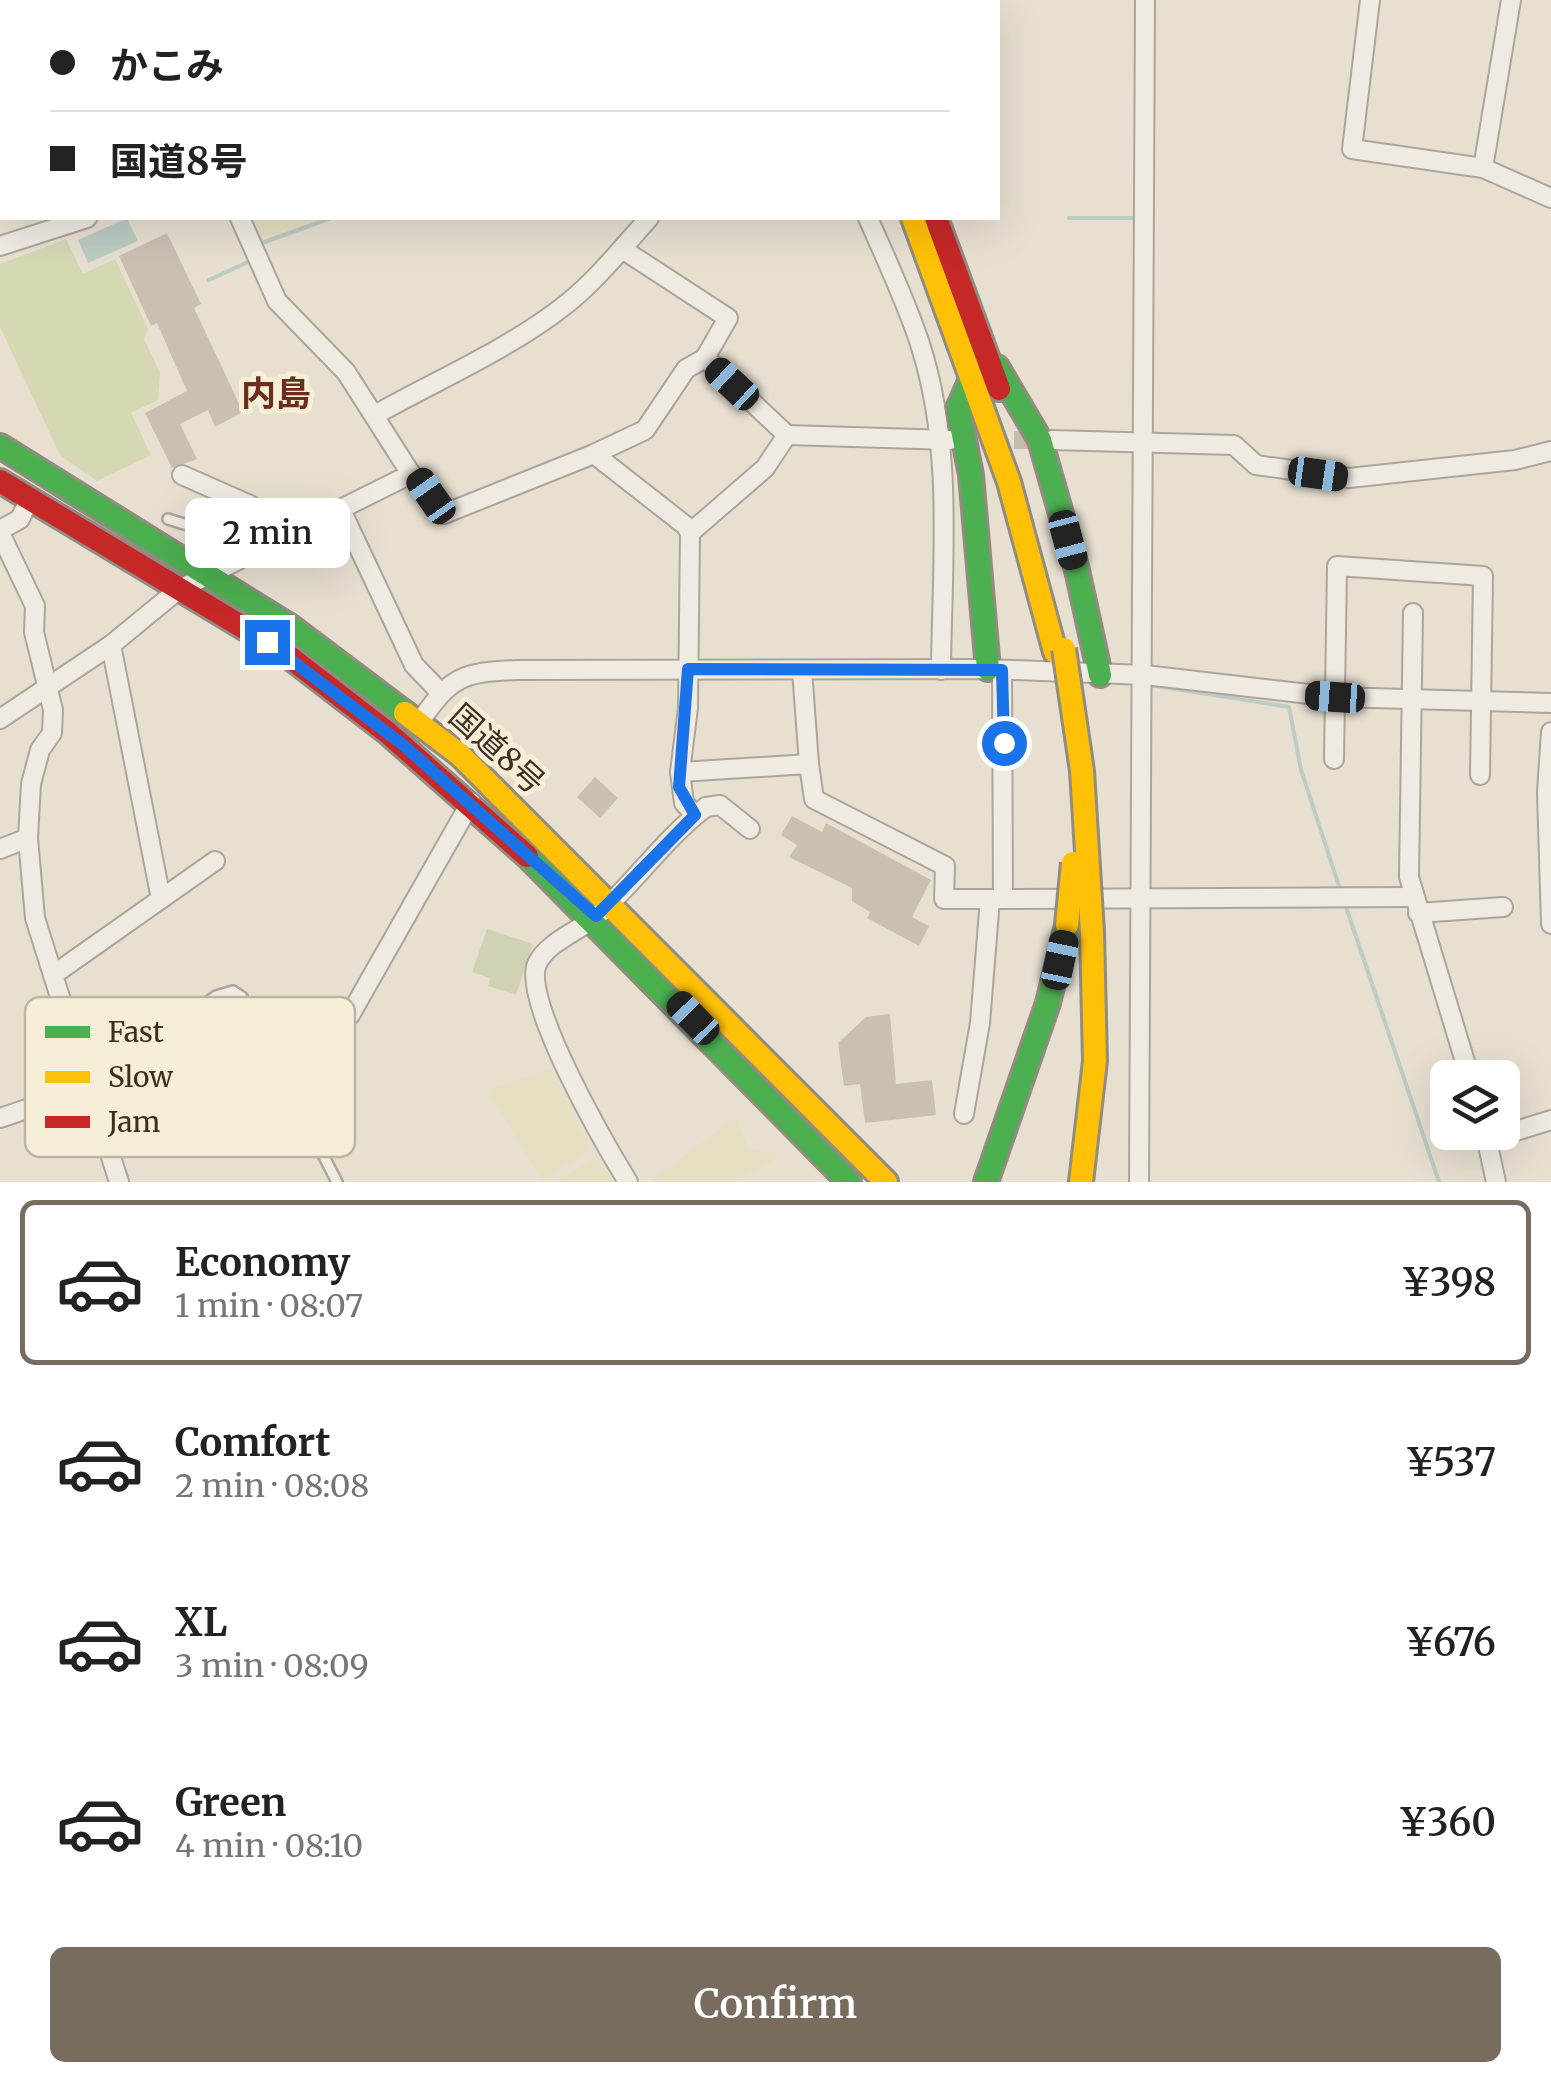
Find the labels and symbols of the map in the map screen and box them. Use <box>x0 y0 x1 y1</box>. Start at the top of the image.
car <box>700 353 764 415</box>
district label: 内島 <box>241 372 311 416</box>
car <box>1286 455 1350 493</box>
car <box>402 463 460 529</box>
callout: 2 min <box>184 497 350 567</box>
car <box>1046 507 1090 573</box>
route end <box>245 620 290 665</box>
car <box>1304 680 1366 714</box>
street label: 国道8号 <box>441 696 553 802</box>
route start <box>982 721 1027 766</box>
car <box>1039 928 1081 992</box>
car <box>661 986 725 1050</box>
legend <box>25 997 355 1157</box>
text: Fast <box>108 1014 164 1050</box>
text: Slow <box>108 1059 173 1095</box>
text: Jam <box>107 1104 161 1140</box>

